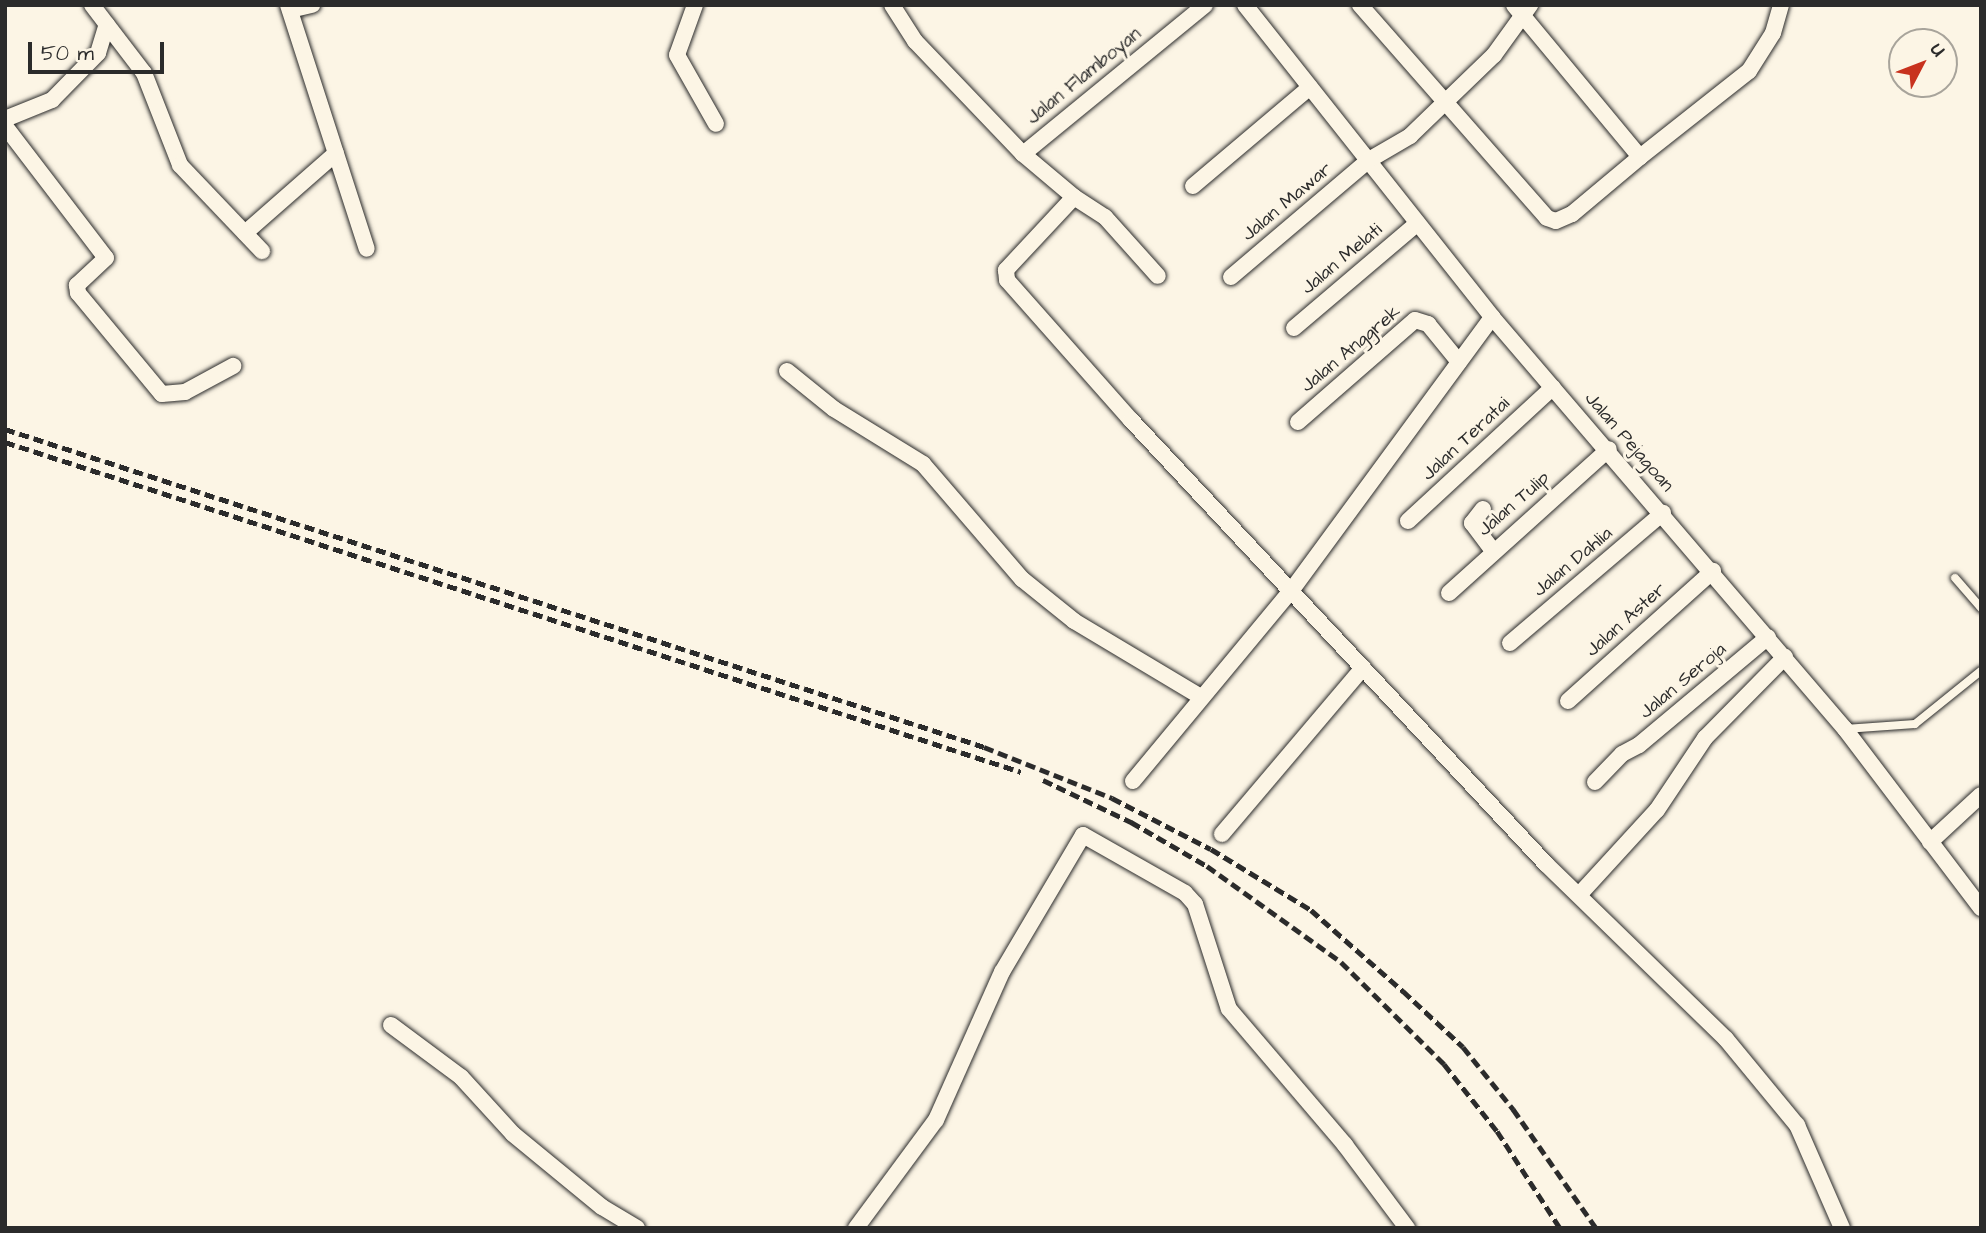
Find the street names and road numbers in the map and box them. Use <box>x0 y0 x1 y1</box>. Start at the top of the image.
street label: Jalan Flamboyan <box>1022 23 1146 129</box>
street label: Jalan Mawar <box>1237 158 1337 246</box>
street label: Jalan Melati <box>1297 219 1387 299</box>
street label: Jalan Anggrek <box>1296 301 1406 397</box>
street label: Jalan Pejagoan <box>1580 388 1678 496</box>
street label: Jalan Teratai <box>1417 392 1515 486</box>
street label: Jalan Tulip <box>1474 467 1554 541</box>
street label: Jalan Dahlia <box>1529 522 1617 602</box>
street label: Jalan Aster <box>1581 578 1671 662</box>
street label: Jalan Seroja <box>1635 638 1731 724</box>

